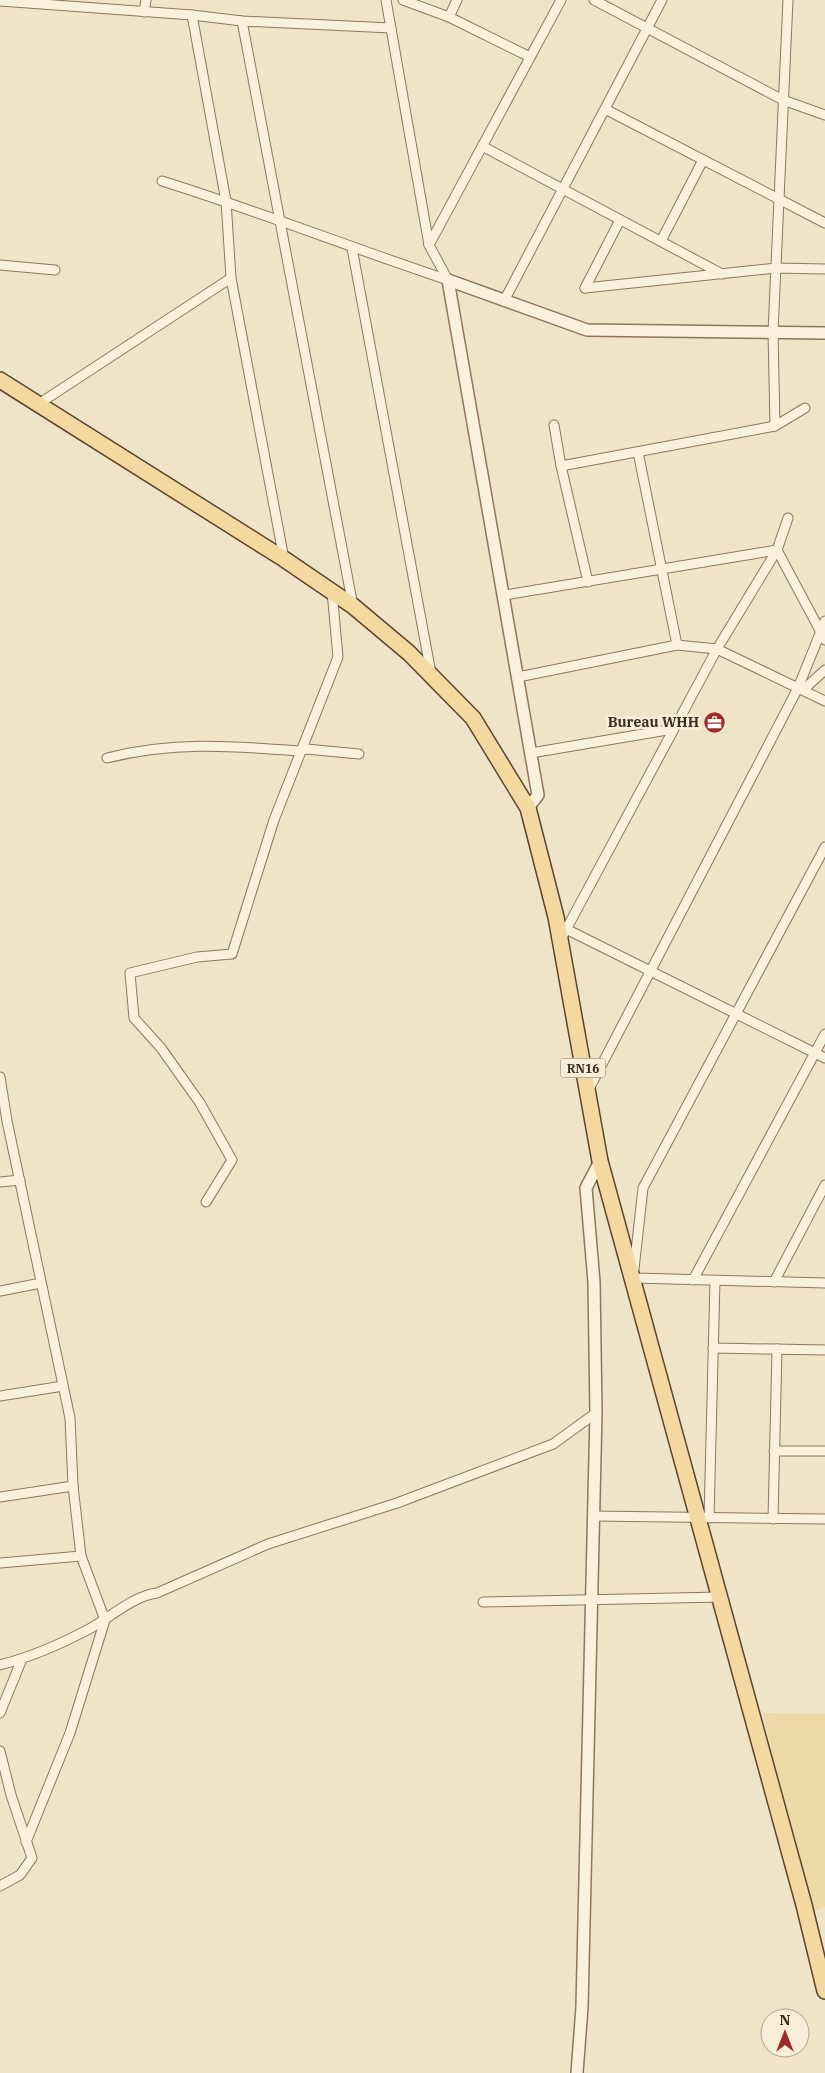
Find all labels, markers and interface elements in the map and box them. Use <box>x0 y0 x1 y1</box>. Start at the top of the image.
office icon: Bureau WHH <box>703 710 727 734</box>
place label: Bureau WHH <box>608 713 699 731</box>
road number: RN16 <box>560 1058 606 1078</box>
north arrow <box>760 2008 810 2058</box>
text: N <box>779 2011 791 2029</box>

